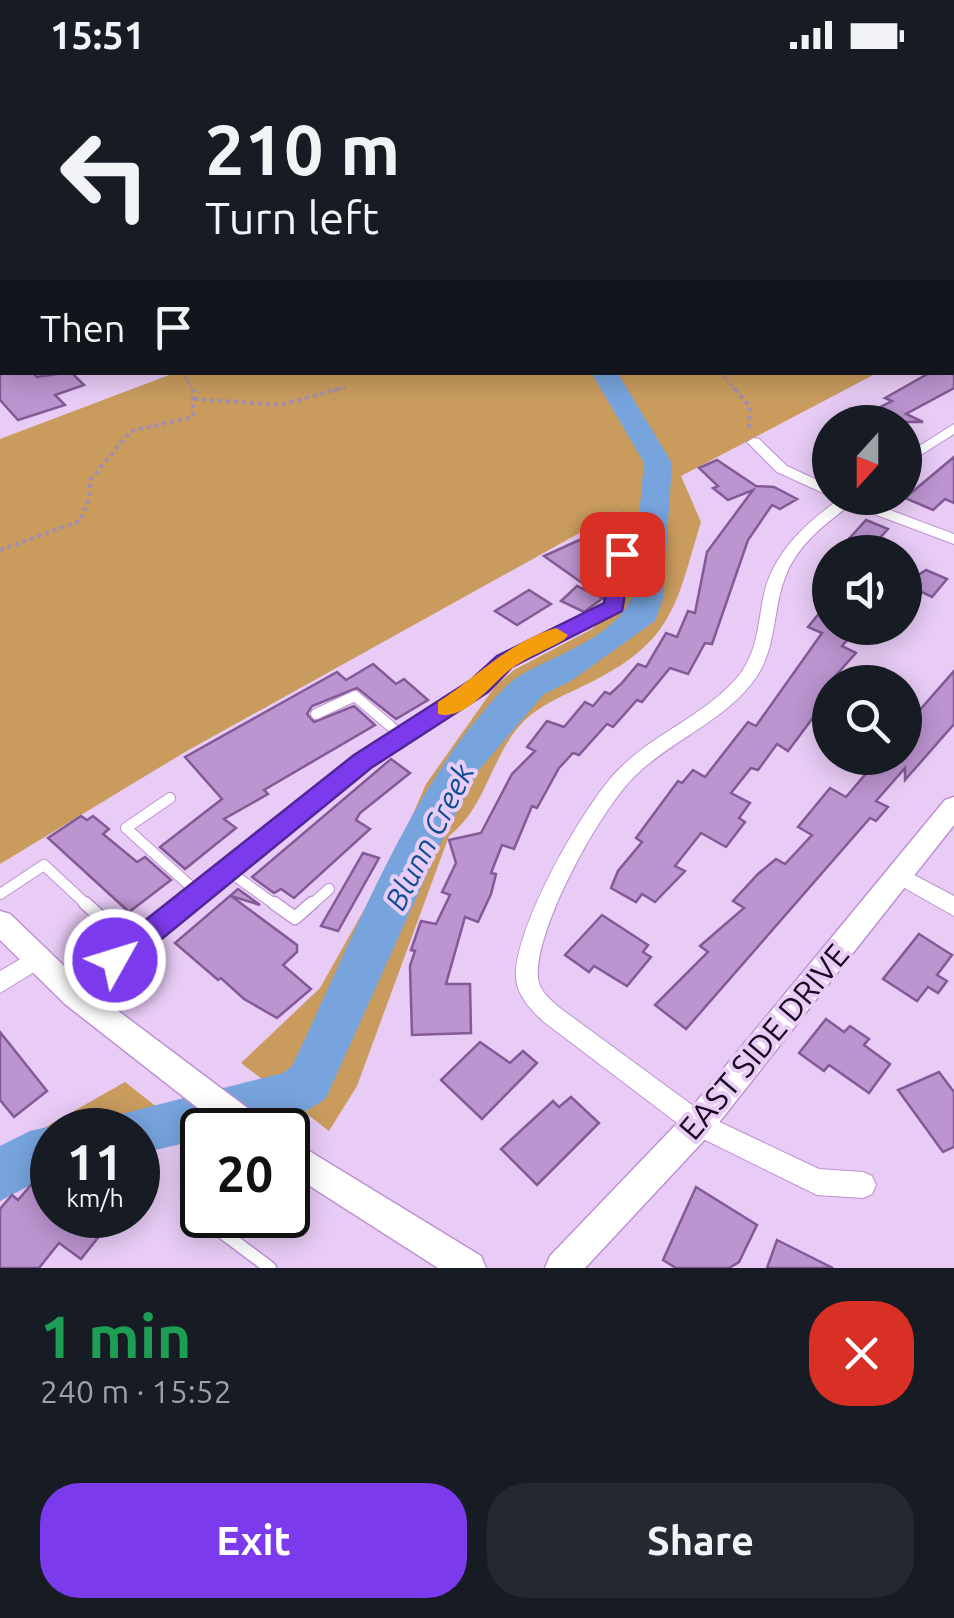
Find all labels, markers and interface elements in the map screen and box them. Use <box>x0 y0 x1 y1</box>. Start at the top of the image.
text: 15:51 <box>50 14 145 56</box>
icon: left <box>40 110 170 240</box>
text: 210 m <box>205 110 400 188</box>
text: Turn left <box>205 192 379 243</box>
icon: arrive <box>146 300 201 355</box>
text: Then <box>40 307 126 349</box>
north arrow <box>812 405 922 515</box>
map controls <box>812 405 922 775</box>
pin <box>580 512 665 597</box>
icon: arrive <box>595 527 650 582</box>
button: sound <box>812 535 922 645</box>
button: search <box>812 665 922 775</box>
water label: Blunn Creek <box>378 757 481 915</box>
position arrow <box>63 908 167 1012</box>
street label: EAST SIDE DRIVE <box>671 937 855 1146</box>
speed limit sign: 20 <box>180 1108 310 1238</box>
text: 11 <box>67 1133 123 1189</box>
text: km/h <box>66 1184 124 1212</box>
button: close <box>809 1301 914 1406</box>
text: 1 min <box>40 1302 192 1369</box>
text: 240 m · 15:52 <box>40 1373 232 1409</box>
button: Exit <box>40 1483 467 1598</box>
button: Share <box>487 1483 914 1598</box>

